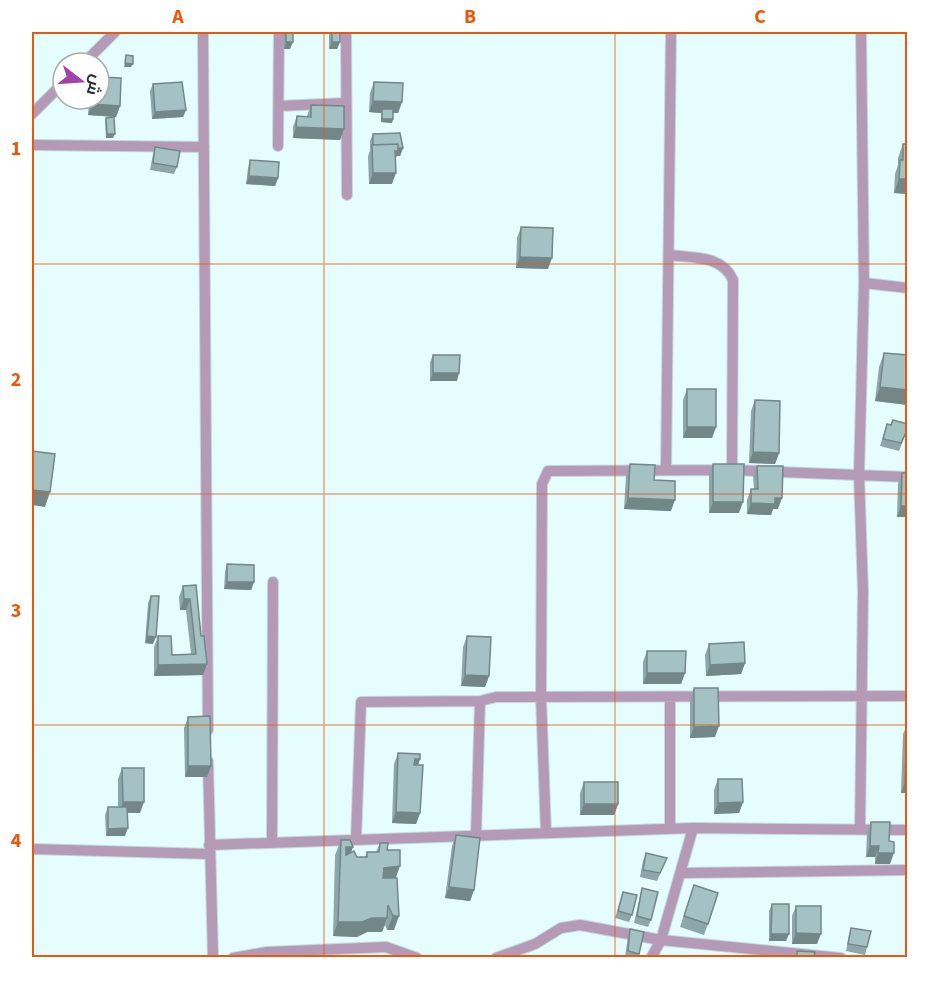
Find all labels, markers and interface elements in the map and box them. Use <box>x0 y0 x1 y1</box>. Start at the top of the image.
text: A <box>171 3 184 31</box>
text: B <box>464 3 476 31</box>
text: C <box>754 3 766 31</box>
north arrow <box>51 51 111 111</box>
text: ش <box>81 72 108 98</box>
text: 1 <box>11 135 21 163</box>
text: 2 <box>11 366 21 394</box>
text: 3 <box>11 597 21 625</box>
text: 4 <box>11 827 22 855</box>

